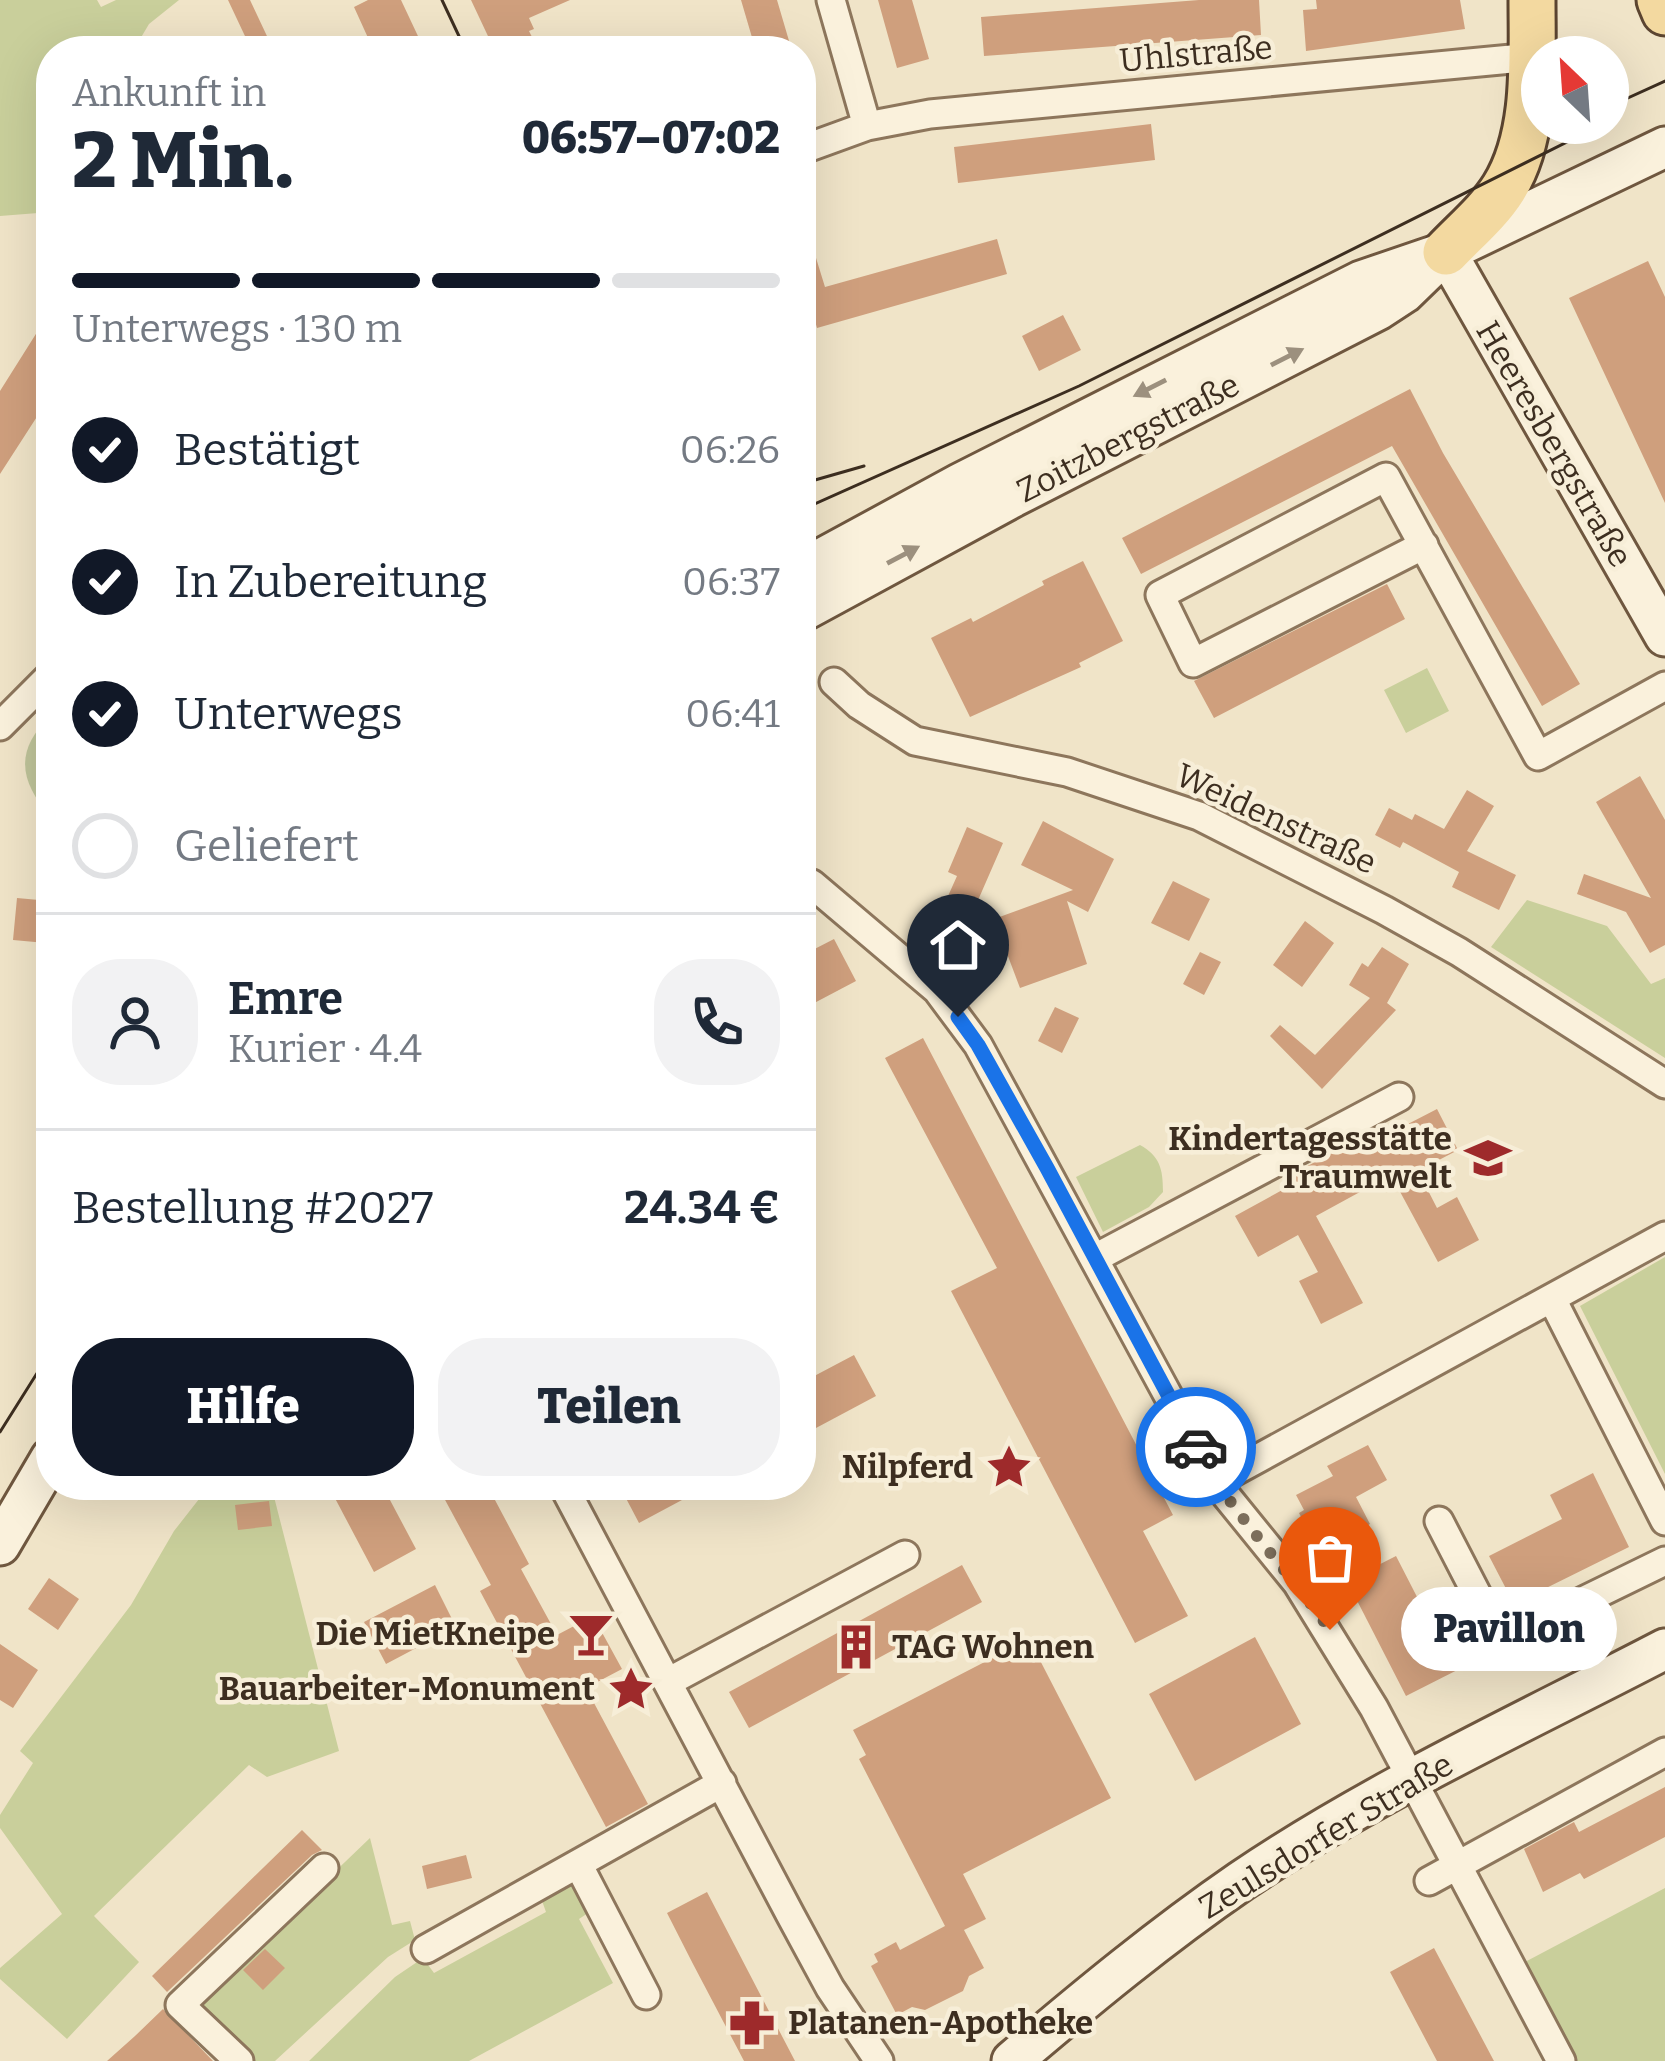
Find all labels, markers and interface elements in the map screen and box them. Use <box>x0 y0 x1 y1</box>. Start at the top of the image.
street label: Uhlstraße <box>1118 27 1274 81</box>
north arrow <box>1521 36 1629 144</box>
map controls <box>1521 36 1629 144</box>
text: Ankunft in <box>72 70 266 116</box>
text: 06:57–07:02 <box>522 111 780 165</box>
text: 2 Min. <box>72 114 294 208</box>
text: Unterwegs · 130 m <box>72 306 402 352</box>
street label: Heeresbergstraße <box>1467 314 1641 574</box>
one-way arrow <box>1270 347 1304 367</box>
street label: Zoitzbergstraße <box>1010 365 1246 511</box>
one-way arrow <box>1133 377 1167 397</box>
icon: check <box>72 417 138 483</box>
text: Bestätigt <box>174 423 360 477</box>
text: 06:26 <box>680 427 780 473</box>
one-way arrow <box>886 545 921 565</box>
icon: check <box>72 549 138 615</box>
text: In Zubereitung <box>174 555 487 609</box>
text: 06:37 <box>682 559 780 605</box>
icon: check <box>72 681 138 747</box>
text: Unterwegs <box>174 687 403 741</box>
text: 06:41 <box>685 691 780 737</box>
street label: Weidenstraße <box>1170 755 1382 883</box>
text: Geliefert <box>174 819 359 873</box>
pin <box>907 894 1009 1017</box>
icon: home <box>925 912 991 978</box>
button: person <box>72 959 198 1085</box>
button: phone <box>654 959 780 1085</box>
text: Emre <box>228 972 343 1026</box>
text: Kurier · 4.4 <box>228 1026 422 1072</box>
place label: Kindertagesstätte Traumwelt <box>1168 1119 1452 1197</box>
school or university icon: Kindertagesstätte Traumwelt <box>1463 1133 1513 1183</box>
text: Bestellung #2027 <box>72 1181 433 1235</box>
text: 24.34 € <box>624 1181 780 1235</box>
button: Hilfe <box>72 1338 414 1476</box>
button: Teilen <box>438 1338 780 1476</box>
courier <box>1136 1387 1256 1507</box>
icon: car <box>1163 1414 1229 1480</box>
place icon: Nilpferd <box>984 1442 1034 1492</box>
place label: Nilpferd <box>842 1447 973 1487</box>
pin <box>1279 1507 1381 1630</box>
icon: bag <box>1297 1525 1363 1591</box>
callout: Pavillon <box>1402 1588 1618 1672</box>
text: Pavillon <box>1433 1606 1585 1652</box>
bar icon: Die MietKneipe <box>566 1609 616 1659</box>
place label: Die MietKneipe <box>315 1614 555 1654</box>
building icon: TAG Wohnen <box>831 1622 881 1672</box>
place label: TAG Wohnen <box>892 1627 1094 1667</box>
place icon: Bauarbeiter-Monument <box>606 1664 656 1714</box>
place label: Bauarbeiter-Monument <box>219 1669 595 1709</box>
street label: Zeulsdorfer Straße <box>1192 1744 1460 1928</box>
pharmacy icon: Platanen-Apotheke <box>727 1998 777 2048</box>
place label: Platanen-Apotheke <box>788 2003 1093 2043</box>

